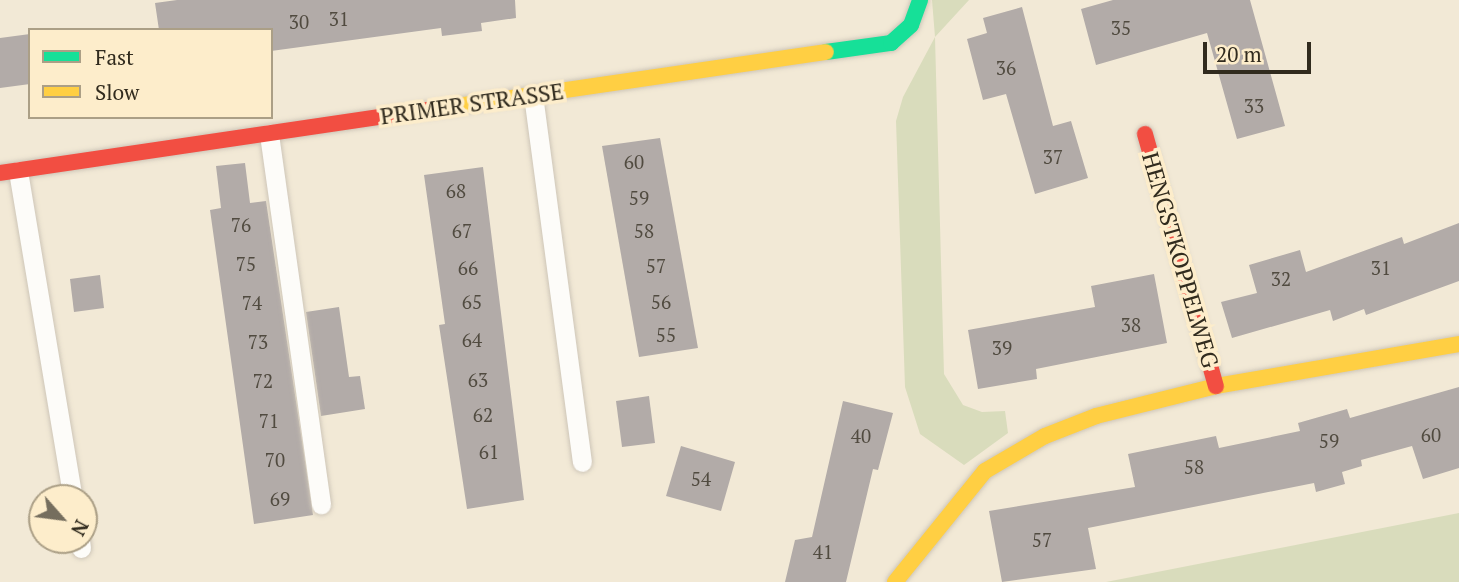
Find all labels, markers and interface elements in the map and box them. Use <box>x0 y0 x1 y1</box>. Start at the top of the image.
house number: 31 <box>329 8 349 30</box>
house number: 30 <box>289 11 309 33</box>
house number: 35 <box>1111 17 1131 39</box>
legend <box>28 28 273 119</box>
scale bar <box>1207 28 1316 72</box>
text: 20 m <box>1216 40 1262 68</box>
text: Fast <box>95 43 134 71</box>
house number: 36 <box>996 57 1016 79</box>
street label: PRIMER STRASSE <box>378 77 566 131</box>
text: Slow <box>95 78 139 106</box>
house number: 33 <box>1244 95 1264 117</box>
house number: 37 <box>1043 146 1063 168</box>
street label: HENGSTKOPPELWEG <box>1136 149 1224 371</box>
house number: 60 <box>624 151 644 173</box>
house number: 68 <box>446 180 466 202</box>
house number: 59 <box>629 187 649 209</box>
house number: 76 <box>231 214 251 236</box>
house number: 67 <box>452 220 472 242</box>
house number: 58 <box>634 220 654 242</box>
house number: 75 <box>236 253 256 275</box>
house number: 57 <box>646 255 666 277</box>
house number: 66 <box>458 257 478 279</box>
house number: 31 <box>1371 257 1391 279</box>
house number: 32 <box>1271 268 1291 290</box>
house number: 65 <box>462 291 482 313</box>
house number: 56 <box>651 291 671 313</box>
house number: 74 <box>242 292 262 314</box>
house number: 38 <box>1121 314 1141 336</box>
house number: 55 <box>656 324 676 346</box>
house number: 64 <box>462 329 482 351</box>
house number: 73 <box>248 331 268 353</box>
house number: 39 <box>992 337 1012 359</box>
house number: 63 <box>468 369 488 391</box>
house number: 72 <box>253 370 273 392</box>
house number: 62 <box>473 404 493 426</box>
house number: 71 <box>259 410 279 432</box>
house number: 60 <box>1421 424 1441 446</box>
house number: 40 <box>851 425 871 447</box>
house number: 59 <box>1319 430 1339 452</box>
house number: 61 <box>479 441 499 463</box>
house number: 70 <box>265 449 285 471</box>
house number: 58 <box>1184 456 1204 478</box>
house number: 54 <box>691 468 711 490</box>
north arrow <box>28 484 98 554</box>
house number: 69 <box>270 488 290 510</box>
text: N <box>66 516 95 540</box>
house number: 57 <box>1032 529 1052 551</box>
house number: 41 <box>813 541 833 563</box>

